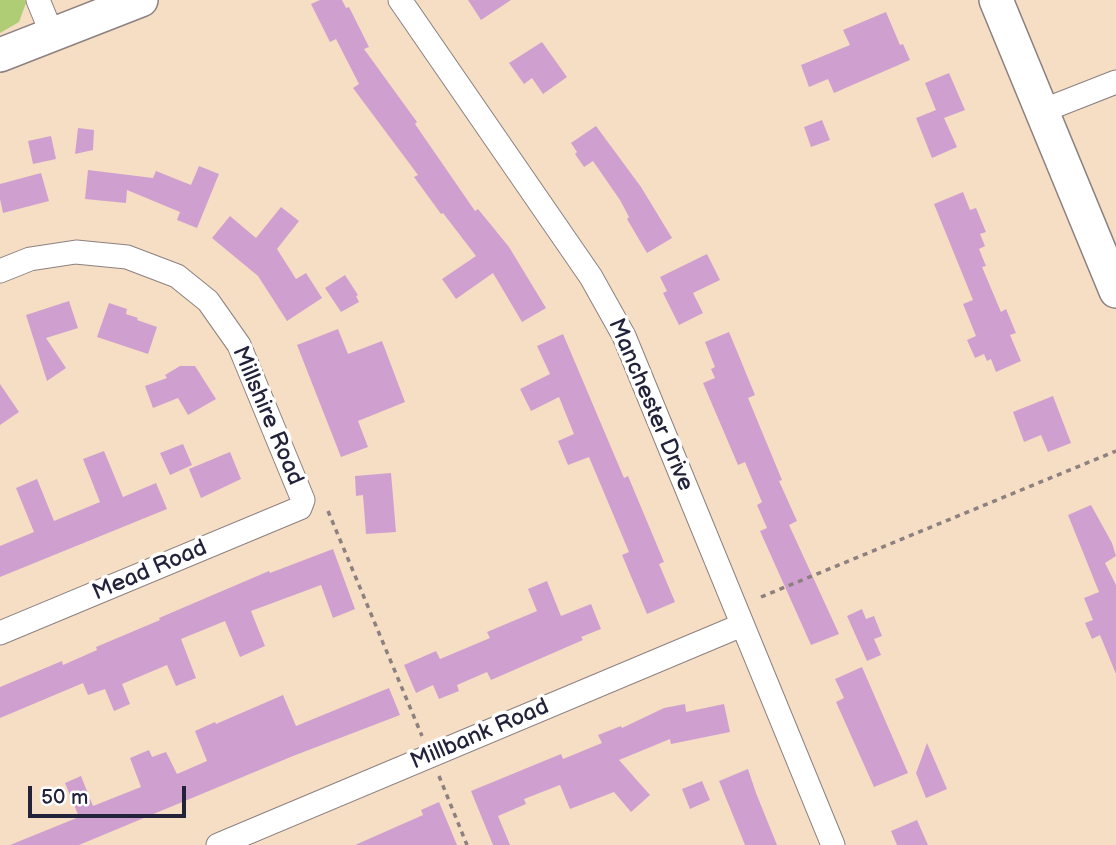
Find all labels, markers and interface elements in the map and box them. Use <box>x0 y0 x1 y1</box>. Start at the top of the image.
street label: Manchester Drive <box>601 315 699 495</box>
street label: Millshire Road <box>225 342 309 490</box>
street label: Mead Road <box>89 535 211 607</box>
street label: Millbank Road <box>407 693 553 777</box>
scale bar <box>32 772 189 816</box>
text: 50 m <box>41 785 88 810</box>

